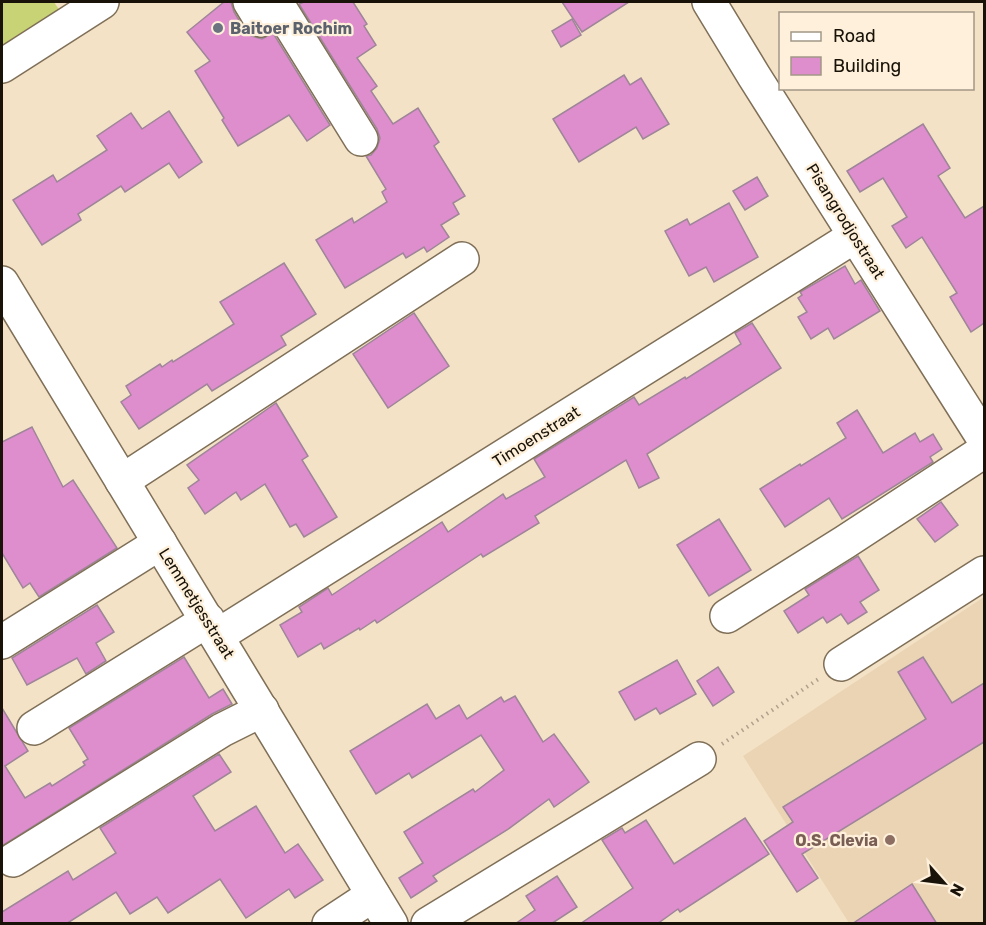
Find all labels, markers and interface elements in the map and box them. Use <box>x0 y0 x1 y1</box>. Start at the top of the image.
legend <box>779 12 974 90</box>
place label: Baitoer Rochim <box>230 19 352 38</box>
marker: Baitoer Rochim <box>211 21 225 35</box>
text: Road <box>833 25 876 47</box>
text: Building <box>833 55 901 77</box>
street label: Pisangrodjostraat <box>802 160 889 282</box>
street label: Timoenstraat <box>489 402 583 471</box>
street label: Lemmetjesstraat <box>155 544 238 662</box>
place label: O.S. Clevia <box>795 831 878 850</box>
marker: O.S. Clevia <box>883 833 897 847</box>
north arrow <box>914 853 974 913</box>
text: N <box>946 880 968 899</box>

